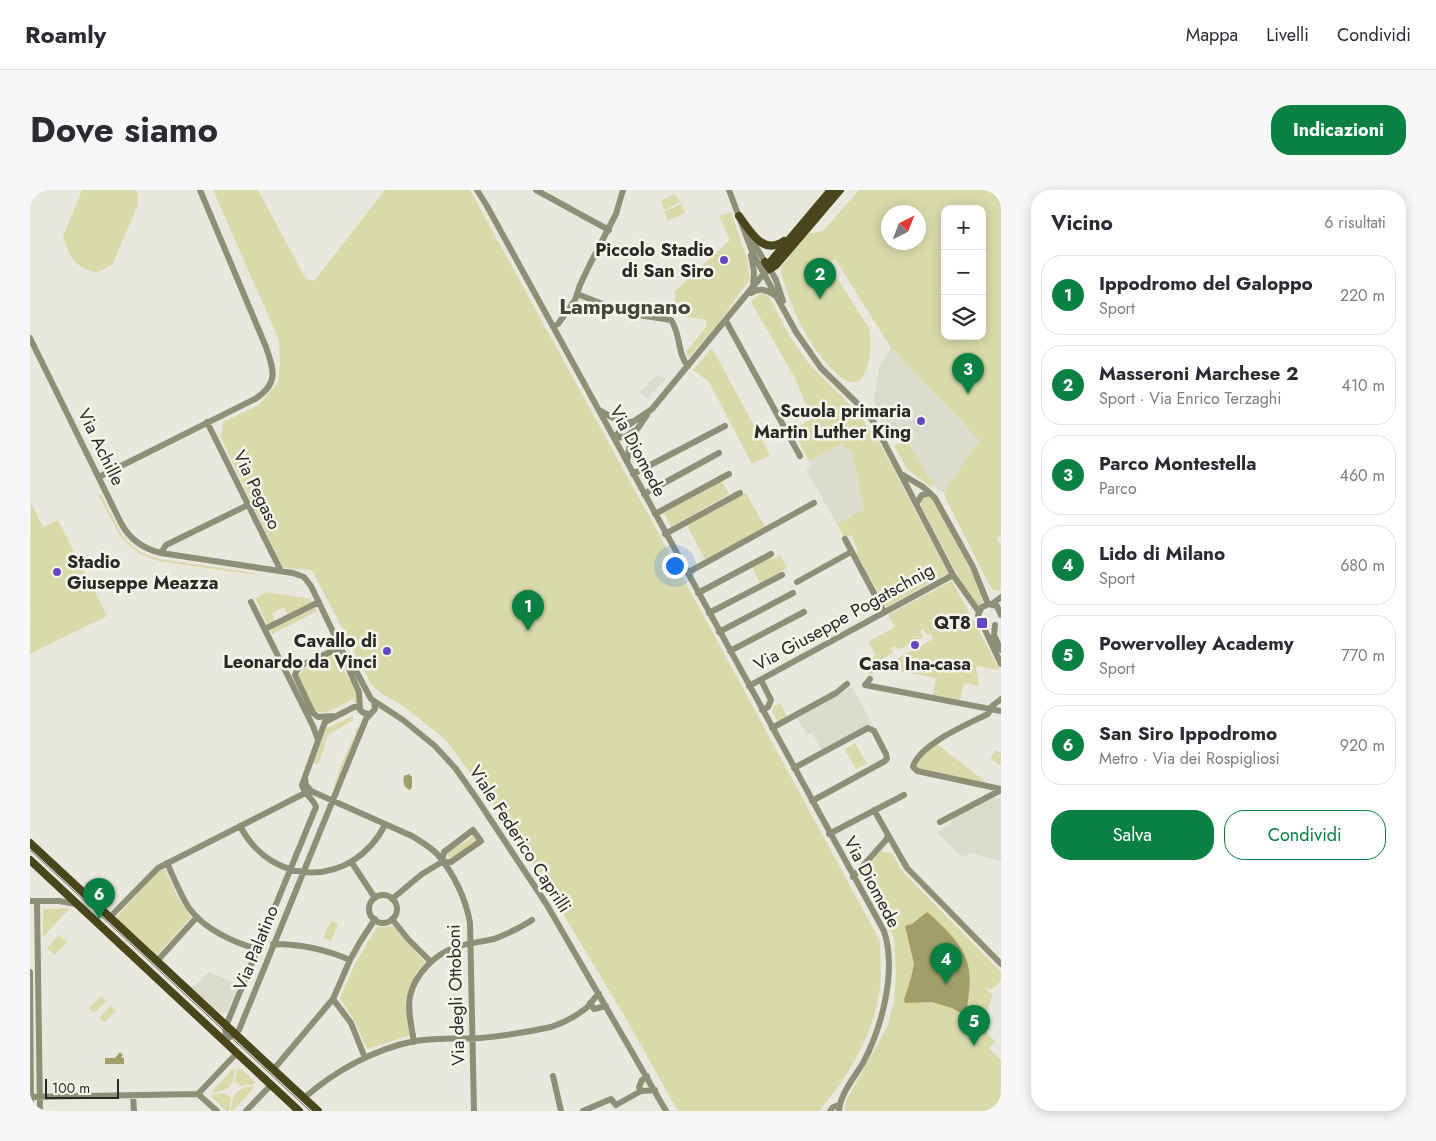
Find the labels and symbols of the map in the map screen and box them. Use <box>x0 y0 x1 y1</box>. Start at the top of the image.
north arrow <box>881 205 926 250</box>
place label: Piccolo Stadio di San Siro <box>595 237 714 284</box>
marker: Piccolo Stadio di San Siro <box>718 254 730 266</box>
pin: 2 <box>804 258 836 299</box>
district label: Lampugnano <box>559 290 691 322</box>
pin: 3 <box>952 353 984 394</box>
place label: Scuola primaria Martin Luther King <box>754 398 911 445</box>
street label: Via Diomede <box>603 401 673 501</box>
street label: Via Achille <box>71 404 131 490</box>
marker: Scuola primaria Martin Luther King <box>915 415 927 427</box>
street label: Via Pegaso <box>227 446 287 534</box>
place label: Stadio Giuseppe Meazza <box>67 549 219 596</box>
your location <box>662 553 688 579</box>
street label: Via Giuseppe Pogatschnig <box>749 557 939 677</box>
marker: Stadio Giuseppe Meazza <box>51 566 63 578</box>
pin: 1 <box>512 590 544 631</box>
place label: QT8 <box>934 610 971 636</box>
marker: QT8 <box>975 616 989 630</box>
place label: Cavallo di Leonardo da Vinci <box>223 628 377 675</box>
marker: Casa Ina-casa <box>909 639 921 651</box>
marker: Cavallo di Leonardo da Vinci <box>381 645 393 657</box>
place label: Casa Ina-casa <box>859 651 971 677</box>
street label: Viale Federico Caprilli <box>463 760 577 918</box>
street label: Via Diomede <box>837 832 907 932</box>
pin: 6 <box>83 878 115 919</box>
street label: Via Palatino <box>227 901 285 994</box>
street label: Via degli Ottoboni <box>441 924 471 1066</box>
pin: 4 <box>930 943 962 984</box>
pin: 5 <box>958 1005 990 1046</box>
scale bar <box>45 1076 119 1099</box>

